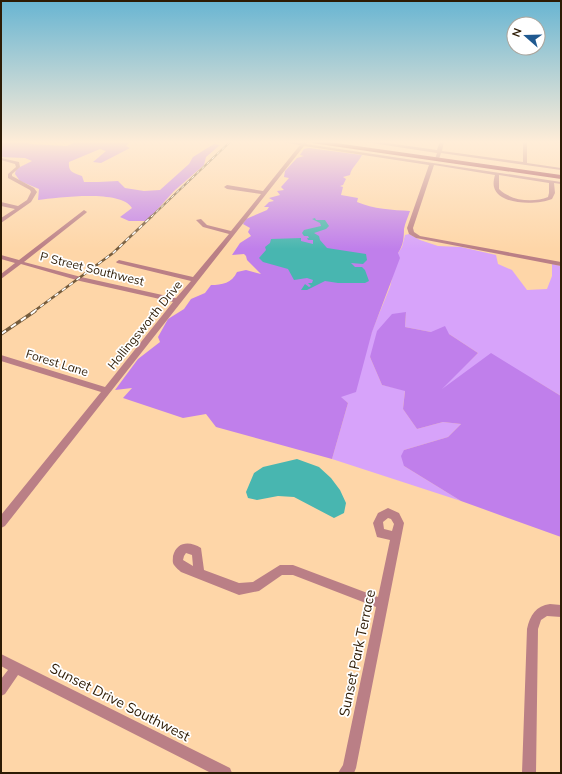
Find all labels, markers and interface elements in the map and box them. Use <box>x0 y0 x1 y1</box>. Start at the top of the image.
north arrow <box>506 16 546 56</box>
text: N <box>509 26 525 39</box>
street label: P Street Southwest <box>39 248 146 289</box>
street label: Hollingsworth Drive <box>104 277 185 372</box>
street label: Forest Lane <box>24 346 90 379</box>
street label: Sunset Park Terrace <box>335 588 379 718</box>
street label: Sunset Drive Southwest <box>47 659 193 745</box>

